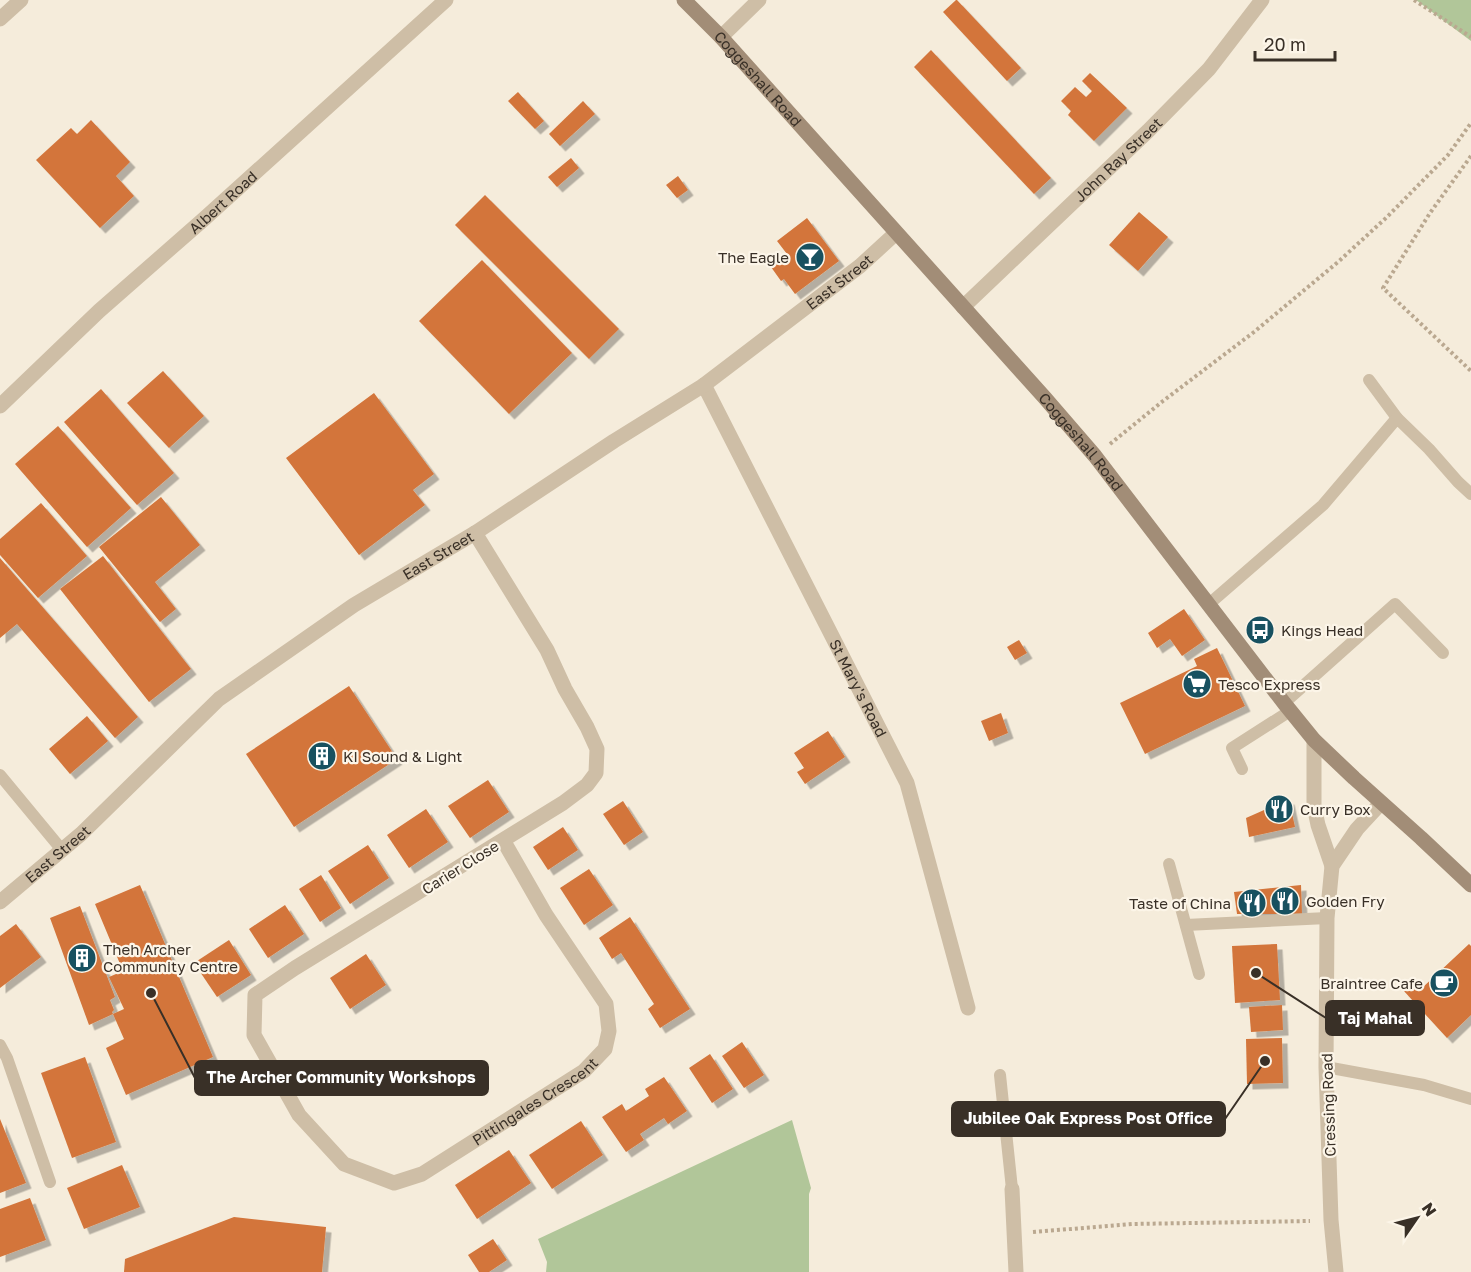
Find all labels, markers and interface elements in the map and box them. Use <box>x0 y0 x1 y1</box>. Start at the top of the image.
scale bar <box>1255 24 1334 62</box>
street label: Coggeshall Road <box>711 27 806 130</box>
text: 20 m <box>1264 33 1306 55</box>
street label: John Ray Street <box>1070 113 1166 205</box>
street label: Albert Road <box>185 167 260 237</box>
bar icon: The Eagle <box>794 241 826 273</box>
place label: The Eagle <box>718 248 789 266</box>
street label: East Street <box>802 250 876 313</box>
street label: Coggeshall Road <box>1035 389 1127 494</box>
street label: East Street <box>399 527 477 583</box>
bus stop icon: Kings Head <box>1244 614 1276 646</box>
place label: Kings Head <box>1281 621 1363 639</box>
street label: St Mary's Road <box>826 636 891 740</box>
supermarket icon: Tesco Express <box>1181 668 1213 700</box>
place label: Tesco Express <box>1218 675 1321 693</box>
building icon: KI Sound & Light <box>306 740 338 772</box>
place label: KI Sound & Light <box>343 747 462 765</box>
restaurant icon: Curry Box <box>1263 793 1295 825</box>
place label: Curry Box <box>1300 800 1371 818</box>
street label: East Street <box>21 821 94 886</box>
street label: Carier Close <box>418 836 502 898</box>
restaurant icon: Golden Fry <box>1269 885 1301 917</box>
restaurant icon: Taste of China <box>1236 887 1268 919</box>
place label: Golden Fry <box>1306 892 1385 910</box>
place label: Taste of China <box>1129 894 1231 912</box>
place label: Theh Archer Community Centre <box>103 940 238 975</box>
building icon: Theh Archer Community Centre <box>66 942 98 974</box>
cafe icon: Braintree Cafe <box>1428 967 1460 999</box>
place label: Braintree Cafe <box>1320 974 1423 992</box>
callout: Taj Mahal <box>1326 1001 1424 1035</box>
text: Taj Mahal <box>1338 1008 1413 1028</box>
street label: Cressing Road <box>1317 1053 1339 1157</box>
street label: Pittingales Crescent <box>469 1054 601 1149</box>
callout: The Archer Community Workshops <box>195 1061 488 1095</box>
text: The Archer Community Workshops <box>206 1067 476 1087</box>
callout: Jubilee Oak Express Post Office <box>952 1102 1225 1136</box>
text: Jubilee Oak Express Post Office <box>963 1108 1213 1128</box>
north arrow <box>1387 1188 1447 1248</box>
text: N <box>1418 1199 1441 1220</box>

